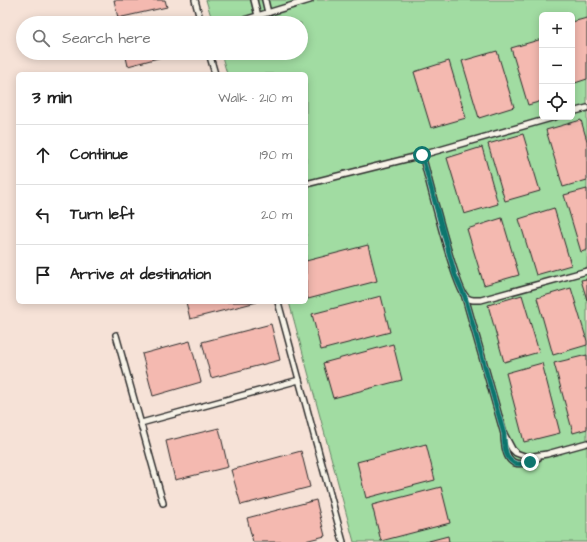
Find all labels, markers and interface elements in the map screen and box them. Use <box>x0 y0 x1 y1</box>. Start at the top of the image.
map controls <box>539 12 575 120</box>
button: + <box>539 12 575 48</box>
search box <box>16 16 308 60</box>
icon: search <box>30 27 52 49</box>
text: Search here <box>62 28 151 49</box>
button: − <box>539 48 575 84</box>
button: locate <box>539 84 575 120</box>
text: 3 min <box>32 86 72 110</box>
text: Walk · 210 m <box>218 89 292 107</box>
icon: ahead <box>32 144 54 166</box>
text: Continue <box>70 144 128 165</box>
text: 190 m <box>259 146 292 164</box>
route start <box>413 146 431 164</box>
icon: left <box>32 204 54 226</box>
text: Turn left <box>70 204 134 225</box>
text: 20 m <box>261 206 292 224</box>
icon: arrive <box>32 264 54 286</box>
text: Arrive at destination <box>70 264 211 285</box>
route end <box>521 453 539 471</box>

